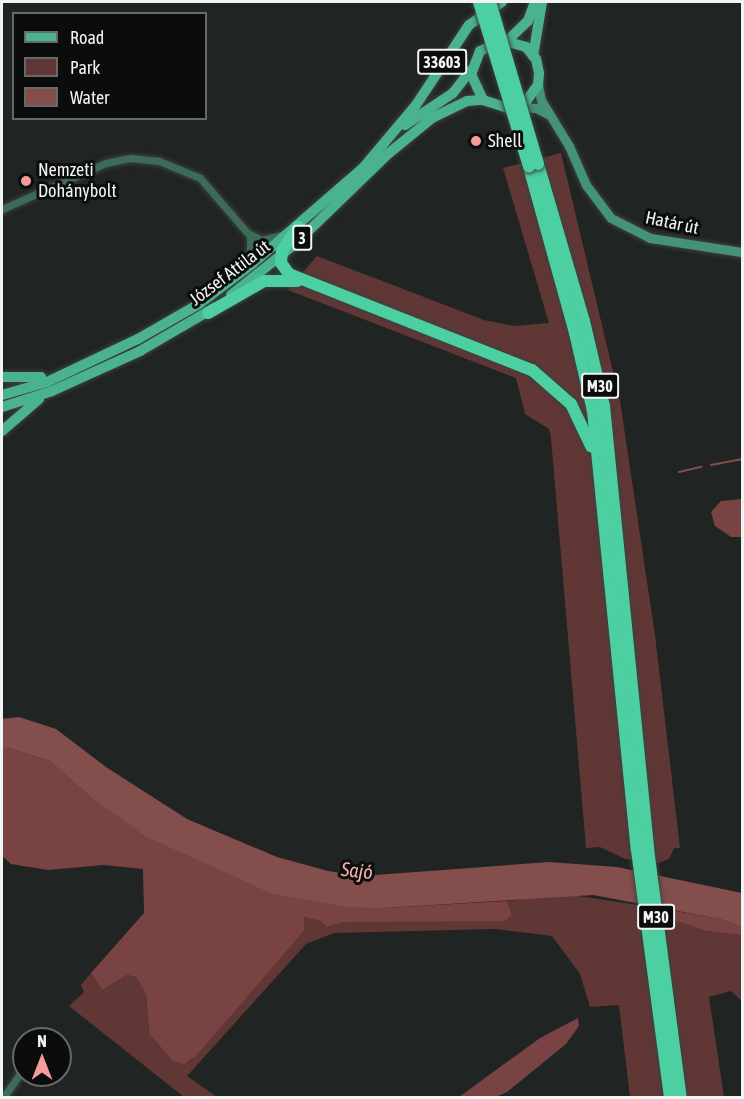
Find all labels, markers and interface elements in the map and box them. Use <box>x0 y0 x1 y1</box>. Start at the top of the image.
legend <box>12 12 207 120</box>
text: Road <box>70 27 104 48</box>
road number: 33603 <box>416 49 468 75</box>
text: Park <box>70 57 100 78</box>
text: Water <box>70 87 109 108</box>
place label: Shell <box>488 130 522 152</box>
marker: Shell <box>469 134 483 148</box>
place label: Nemzeti Dohánybolt <box>38 160 117 202</box>
marker: Nemzeti Dohánybolt <box>19 174 33 188</box>
street label: Határ út <box>643 207 701 239</box>
road number: 3 <box>292 225 312 251</box>
street label: József Attila út <box>185 236 275 310</box>
road number: M30 <box>580 373 620 399</box>
water label: Sajó <box>340 856 374 884</box>
road number: M30 <box>636 904 676 930</box>
north arrow <box>12 1027 72 1087</box>
text: N <box>37 1032 47 1050</box>

